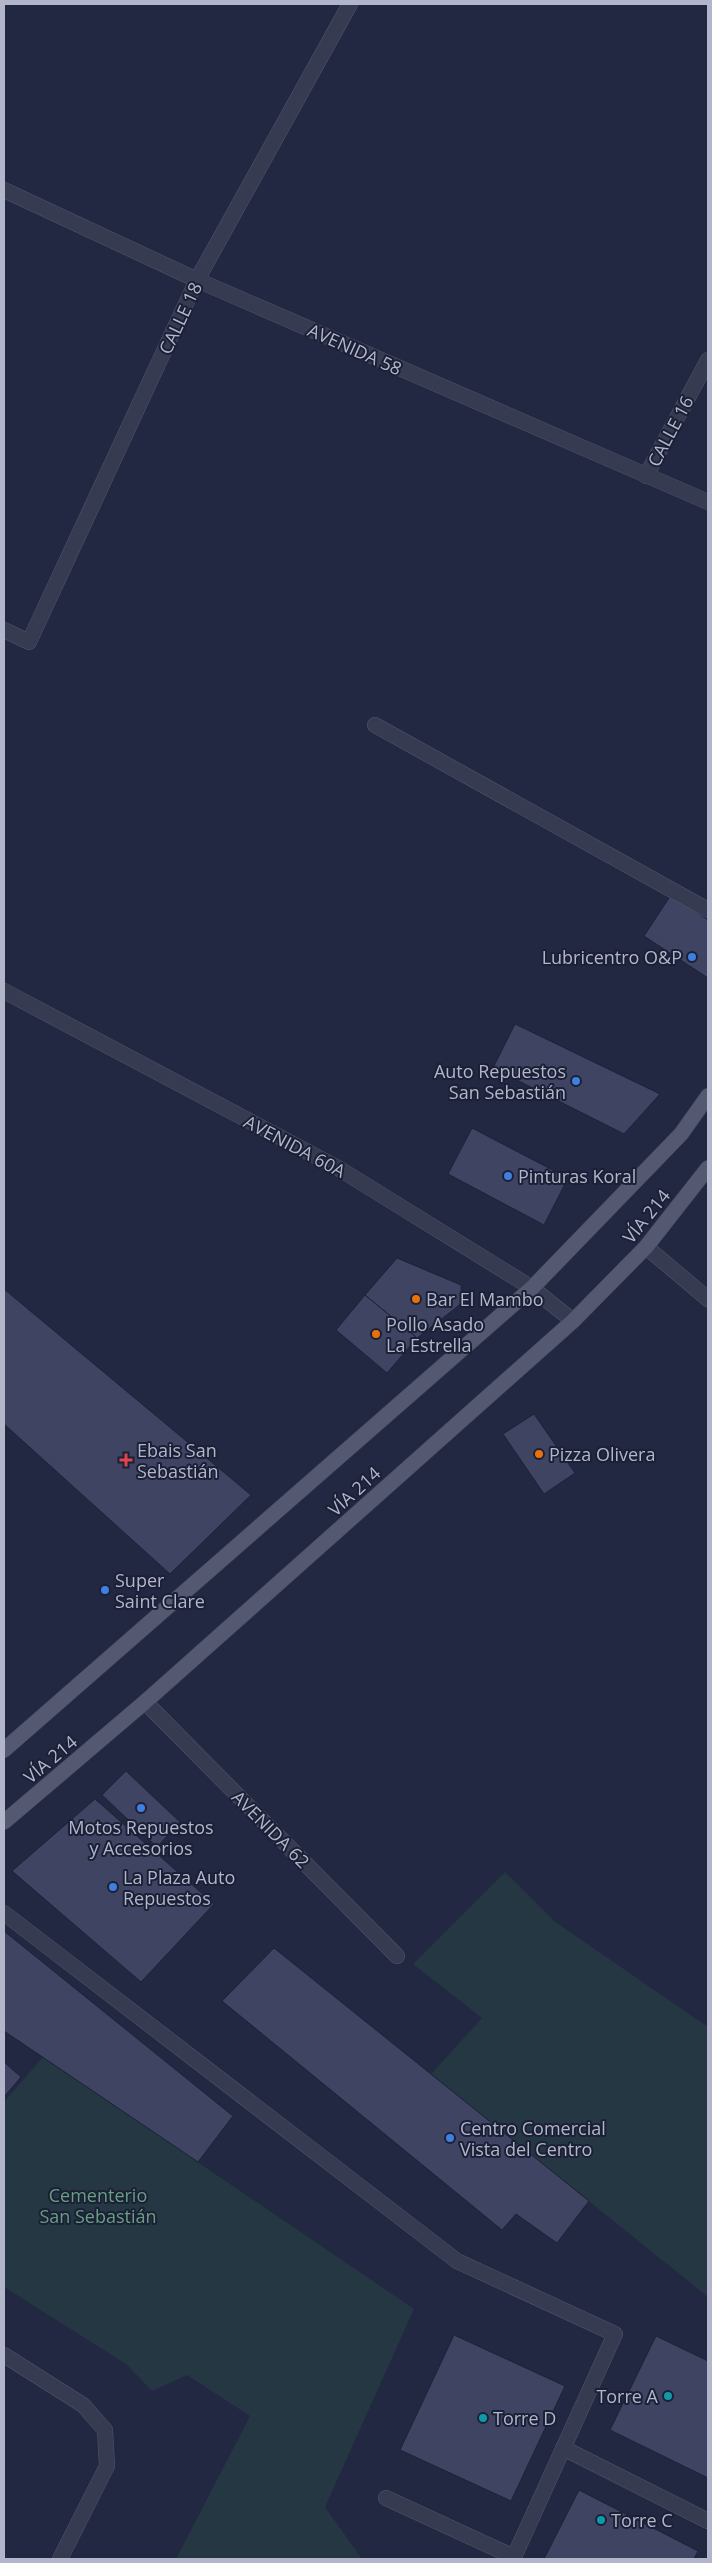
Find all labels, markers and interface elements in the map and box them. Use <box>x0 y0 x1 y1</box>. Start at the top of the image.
street label: CALLE 18 <box>153 278 207 358</box>
street label: AVENIDA 58 <box>304 318 406 380</box>
street label: CALLE 16 <box>641 391 699 471</box>
place label: Lubricentro O&P <box>542 945 682 969</box>
marker: Lubricentro O&P <box>686 951 698 963</box>
place label: Auto Repuestos San Sebastián <box>434 1059 566 1104</box>
marker: Auto Repuestos San Sebastián <box>570 1075 582 1087</box>
street label: AVENIDA 60A <box>240 1109 351 1183</box>
place label: Pinturas Koral <box>518 1164 636 1188</box>
marker: Pinturas Koral <box>502 1170 514 1182</box>
street label: VÍA 214 <box>617 1184 675 1248</box>
place label: Bar El Mambo <box>426 1287 544 1311</box>
marker: Bar El Mambo <box>410 1293 422 1305</box>
place label: Pollo Asado La Estrella <box>386 1312 484 1357</box>
marker: Pollo Asado La Estrella <box>370 1328 382 1340</box>
place label: Ebais San Sebastián <box>137 1438 219 1483</box>
place label: Pizza Olivera <box>549 1442 655 1466</box>
marker: Pizza Olivera <box>533 1448 545 1460</box>
marker: Ebais San Sebastián <box>119 1453 133 1467</box>
street label: VÍA 214 <box>323 1461 385 1521</box>
place label: Super Saint Clare <box>115 1568 205 1613</box>
marker: Super Saint Clare <box>99 1584 111 1596</box>
street label: VÍA 214 <box>18 1730 82 1788</box>
street label: AVENIDA 62 <box>227 1785 315 1873</box>
marker: Motos Repuestos y Accesorios <box>135 1802 147 1814</box>
place label: Motos Repuestos y Accesorios <box>68 1815 214 1860</box>
place label: La Plaza Auto Repuestos <box>123 1865 235 1910</box>
marker: La Plaza Auto Repuestos <box>107 1881 119 1893</box>
place label: Centro Comercial Vista del Centro <box>460 2116 606 2161</box>
marker: Centro Comercial Vista del Centro <box>444 2132 456 2144</box>
park label: Cementerio San Sebastián <box>39 2183 157 2228</box>
place label: Torre A <box>596 2384 659 2408</box>
marker: Torre A <box>662 2390 674 2402</box>
place label: Torre D <box>493 2406 556 2430</box>
marker: Torre D <box>477 2412 489 2424</box>
place label: Torre C <box>611 2508 673 2532</box>
marker: Torre C <box>595 2514 607 2526</box>

